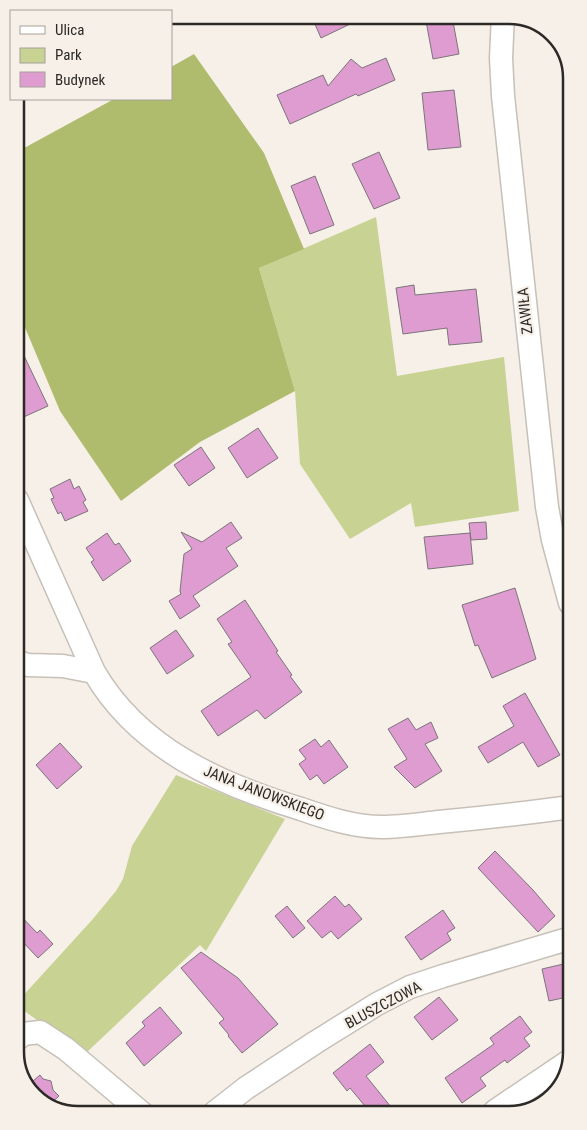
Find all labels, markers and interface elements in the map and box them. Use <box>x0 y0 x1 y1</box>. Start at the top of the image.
legend <box>10 10 172 100</box>
text: Ulica <box>55 21 84 39</box>
text: Park <box>55 46 82 64</box>
text: Budynek <box>55 71 105 89</box>
street label: ZAWIŁA <box>514 286 536 335</box>
street label: JANA JANOWSKIEGO <box>201 762 327 824</box>
street label: BLUSZCZOWA <box>342 977 424 1033</box>

